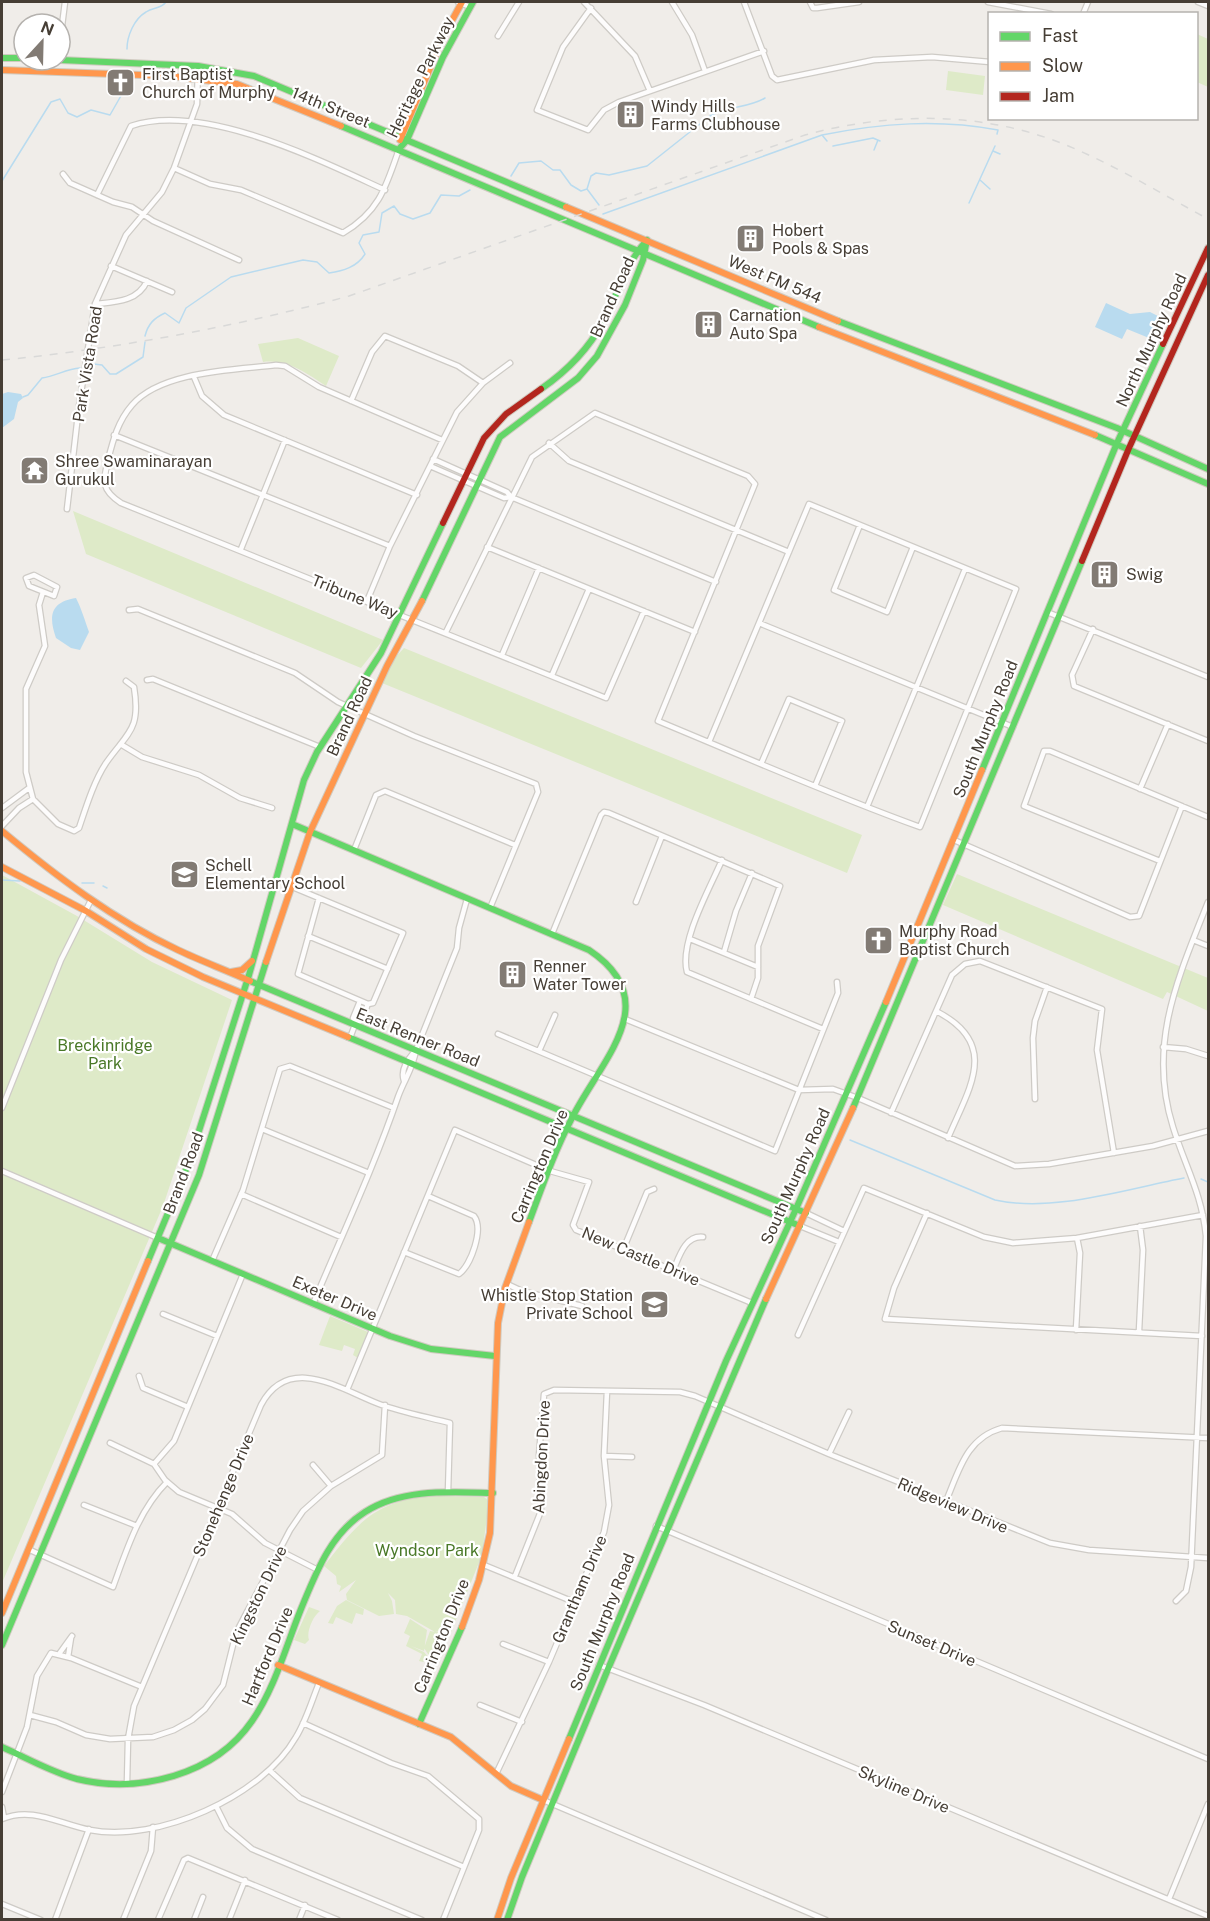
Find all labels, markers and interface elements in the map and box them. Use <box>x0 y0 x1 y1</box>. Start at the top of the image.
north arrow <box>12 12 72 72</box>
legend <box>988 12 1198 120</box>
street label: Heritage Parkway <box>383 13 458 141</box>
text: N <box>38 17 57 40</box>
text: Fast <box>1042 25 1078 46</box>
text: Slow <box>1042 55 1083 76</box>
place label: First Baptist Church of Murphy <box>142 65 276 102</box>
church icon: First Baptist Church of Murphy <box>105 67 137 99</box>
street label: 14th Street <box>289 83 373 132</box>
text: Jam <box>1042 85 1075 106</box>
place label: Windy Hills Farms Clubhouse <box>651 97 780 134</box>
building icon: Windy Hills Farms Clubhouse <box>614 99 646 131</box>
place label: Hobert Pools & Spas <box>772 221 869 258</box>
building icon: Hobert Pools & Spas <box>735 223 767 255</box>
street label: West FM 544 <box>725 251 824 308</box>
street label: Brand Road <box>586 254 639 340</box>
street label: North Murphy Road <box>1112 271 1191 410</box>
street label: Park Vista Road <box>69 305 106 423</box>
place label: Carnation Auto Spa <box>729 306 801 343</box>
building icon: Carnation Auto Spa <box>692 308 724 340</box>
place label: Shree Swaminarayan Gurukul <box>55 452 212 489</box>
temple icon: Shree Swaminarayan Gurukul <box>18 454 50 486</box>
building icon: Swig <box>1089 558 1121 590</box>
place label: Swig <box>1126 565 1163 584</box>
street label: Tribune Way <box>309 570 401 623</box>
street label: South Murphy Road <box>949 658 1022 801</box>
street label: Brand Road <box>323 673 376 759</box>
place label: Schell Elementary School <box>205 856 346 893</box>
school or university icon: Schell Elementary School <box>168 858 200 890</box>
place label: Murphy Road Baptist Church <box>899 922 1010 959</box>
church icon: Murphy Road Baptist Church <box>862 924 894 956</box>
place label: Renner Water Tower <box>533 957 626 994</box>
building icon: Renner Water Tower <box>496 959 528 991</box>
street label: East Renner Road <box>353 1004 482 1071</box>
park label: Breckinridge Park <box>57 1036 153 1073</box>
street label: South Murphy Road <box>757 1105 834 1247</box>
street label: Carrington Drive <box>507 1106 572 1226</box>
street label: Brand Road <box>159 1130 208 1217</box>
street label: New Castle Drive <box>579 1223 703 1290</box>
street label: Exeter Drive <box>289 1272 380 1325</box>
place label: Whistle Stop Station Private School <box>481 1286 633 1323</box>
school or university icon: Whistle Stop Station Private School <box>638 1288 670 1320</box>
street label: Abingdon Drive <box>529 1400 554 1514</box>
street label: Stonehenge Drive <box>189 1431 258 1560</box>
street label: Ridgeview Drive <box>895 1474 1011 1537</box>
street label: Grantham Drive <box>548 1532 611 1646</box>
park label: Wyndsor Park <box>375 1541 479 1560</box>
street label: Kingston Drive <box>226 1542 291 1648</box>
street label: South Murphy Road <box>566 1551 639 1694</box>
street label: Carrington Drive <box>410 1576 473 1696</box>
street label: Hartford Drive <box>238 1604 297 1709</box>
street label: Sunset Drive <box>885 1616 979 1671</box>
street label: Skyline Drive <box>855 1762 952 1817</box>

